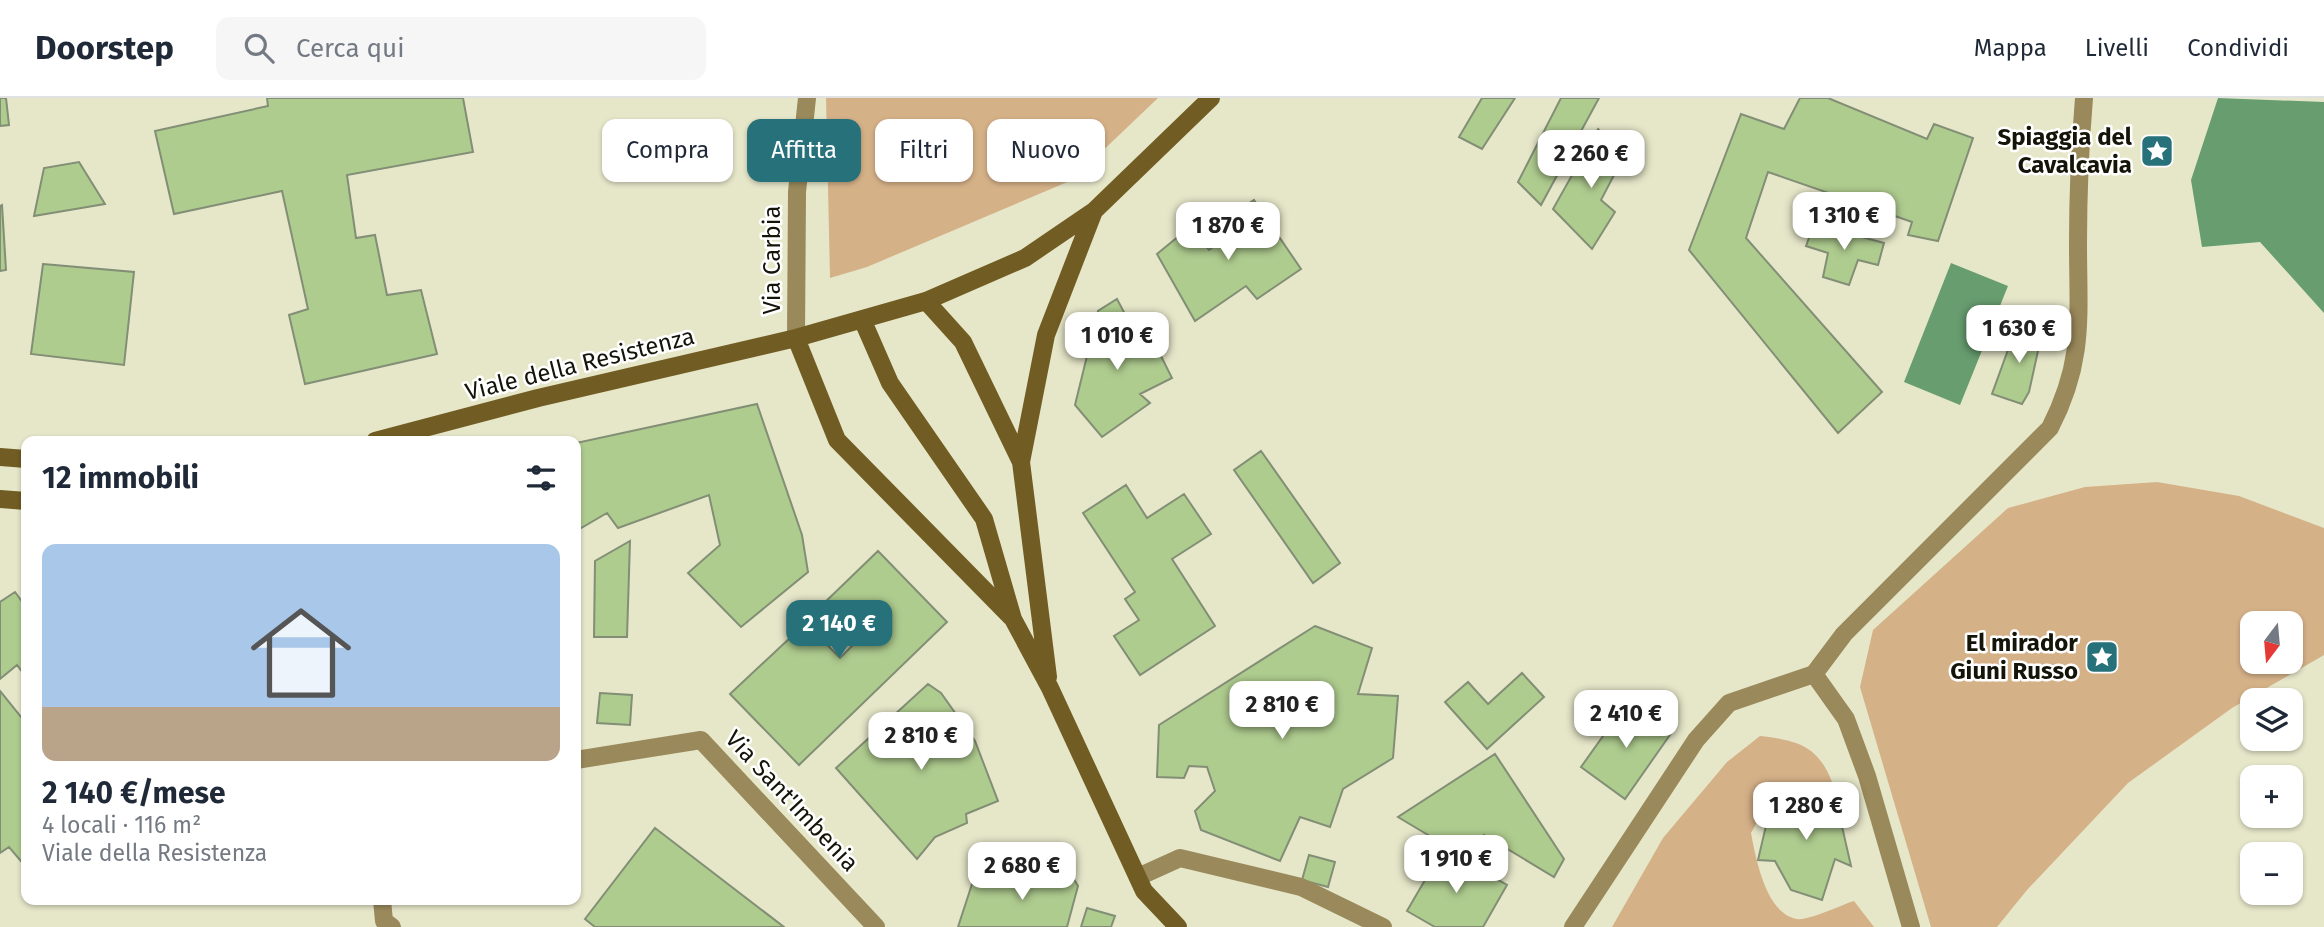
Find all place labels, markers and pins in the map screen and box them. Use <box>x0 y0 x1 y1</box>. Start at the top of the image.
place label: Spiaggia del Cavalcavia <box>1997 123 2133 179</box>
pin: 2 260 € <box>1526 130 1656 190</box>
place icon: Spiaggia del Cavalcavia <box>2138 132 2176 170</box>
pin: 1 310 € <box>1779 192 1909 252</box>
pin: 1 870 € <box>1163 202 1293 262</box>
pin: 1 630 € <box>1954 306 2084 365</box>
pin: 1 010 € <box>1052 313 1182 372</box>
pin: 2 140 € <box>774 601 904 660</box>
place label: El mirador Giuni Russo <box>1950 629 2078 685</box>
place icon: El mirador Giuni Russo <box>2083 638 2121 676</box>
pin: 2 810 € <box>1217 682 1347 741</box>
pin: 2 410 € <box>1561 690 1691 750</box>
pin: 2 810 € <box>856 712 986 772</box>
pin: 1 280 € <box>1741 782 1871 842</box>
pin: 1 910 € <box>1391 836 1521 895</box>
pin: 2 680 € <box>957 842 1087 902</box>

